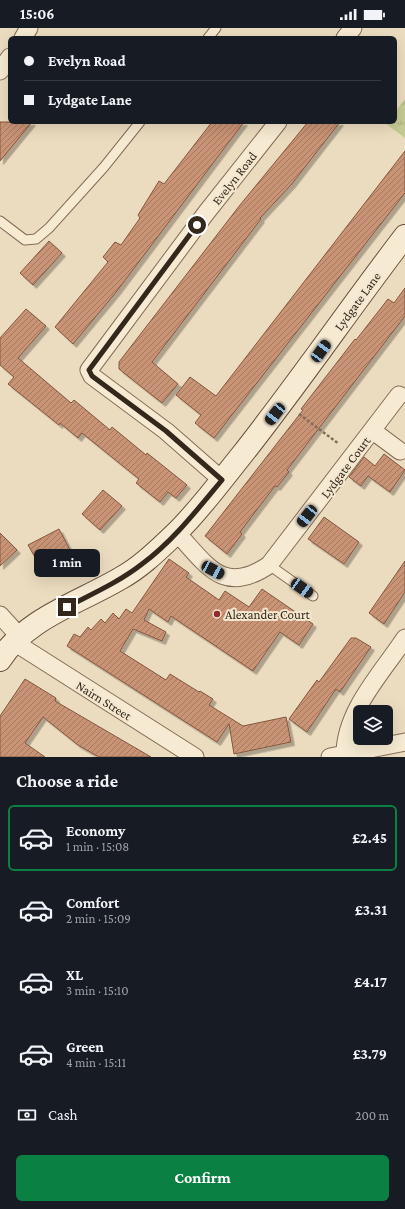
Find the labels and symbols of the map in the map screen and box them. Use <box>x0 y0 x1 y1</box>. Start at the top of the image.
street label: Evelyn Road <box>209 149 260 208</box>
route start <box>188 216 206 234</box>
street label: Lydgate Lane <box>331 269 384 333</box>
car <box>309 338 333 364</box>
car <box>263 401 287 427</box>
street label: Lydgate Court <box>317 433 374 501</box>
car <box>295 503 319 529</box>
callout: 1 min <box>34 549 100 577</box>
car <box>200 559 226 581</box>
car <box>289 576 315 600</box>
route end <box>58 598 76 616</box>
place label: Alexander Court <box>225 607 311 622</box>
marker: Alexander Court <box>212 609 222 619</box>
street label: Nairn Street <box>73 678 135 724</box>

